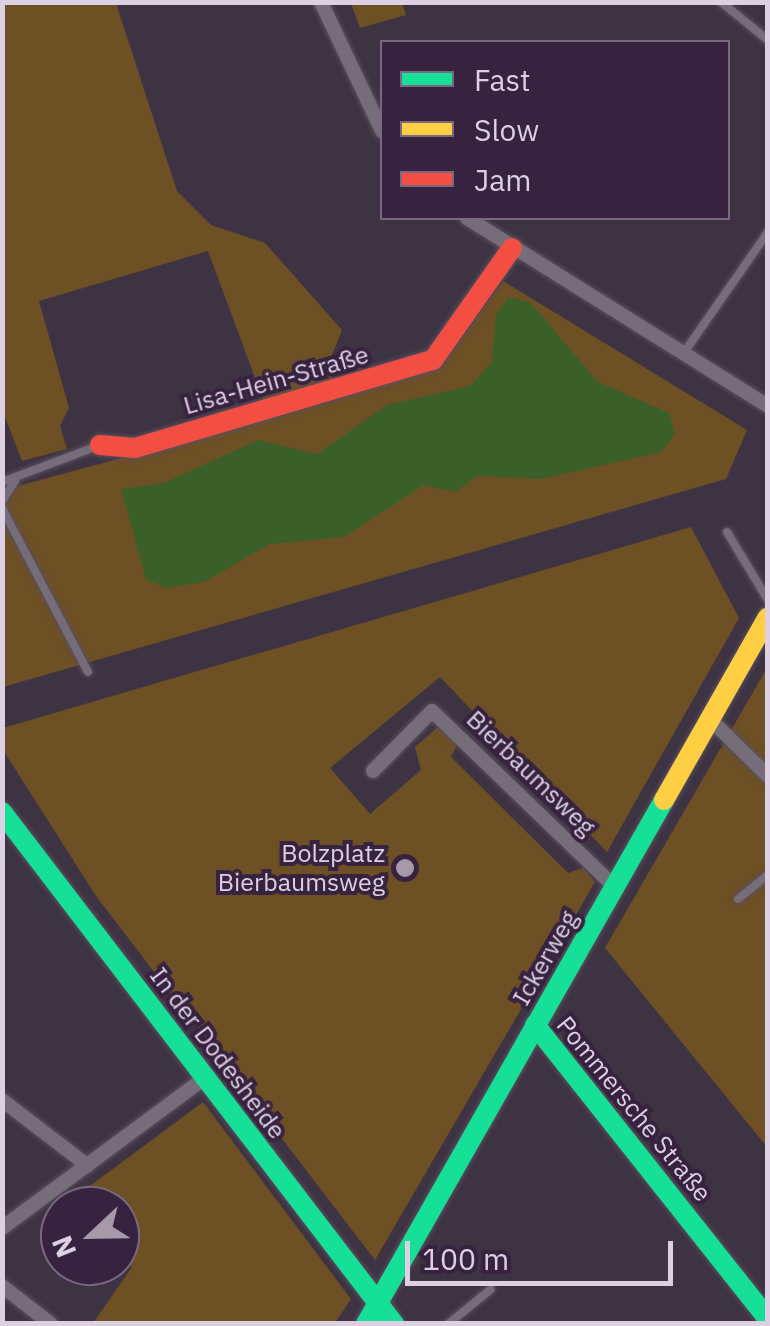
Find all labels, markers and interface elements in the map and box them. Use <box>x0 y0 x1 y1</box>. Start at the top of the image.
legend <box>380 40 730 220</box>
text: Fast <box>474 60 531 99</box>
text: Slow <box>474 110 539 149</box>
text: Jam <box>474 160 532 199</box>
street label: Lisa-Hein-Straße <box>180 339 372 421</box>
street label: Bierbaumsweg <box>460 704 602 842</box>
place label: Bolzplatz Bierbaumsweg <box>218 839 385 898</box>
marker: Bolzplatz Bierbaumsweg <box>394 857 416 879</box>
street label: Ickerweg <box>506 905 584 1011</box>
street label: In der Dodesheide <box>144 961 292 1145</box>
street label: Pommersche Straße <box>550 1010 718 1208</box>
north arrow <box>40 1186 140 1286</box>
scale bar <box>410 1221 678 1283</box>
text: N <box>43 1230 85 1263</box>
text: 100 m <box>422 1239 509 1278</box>

